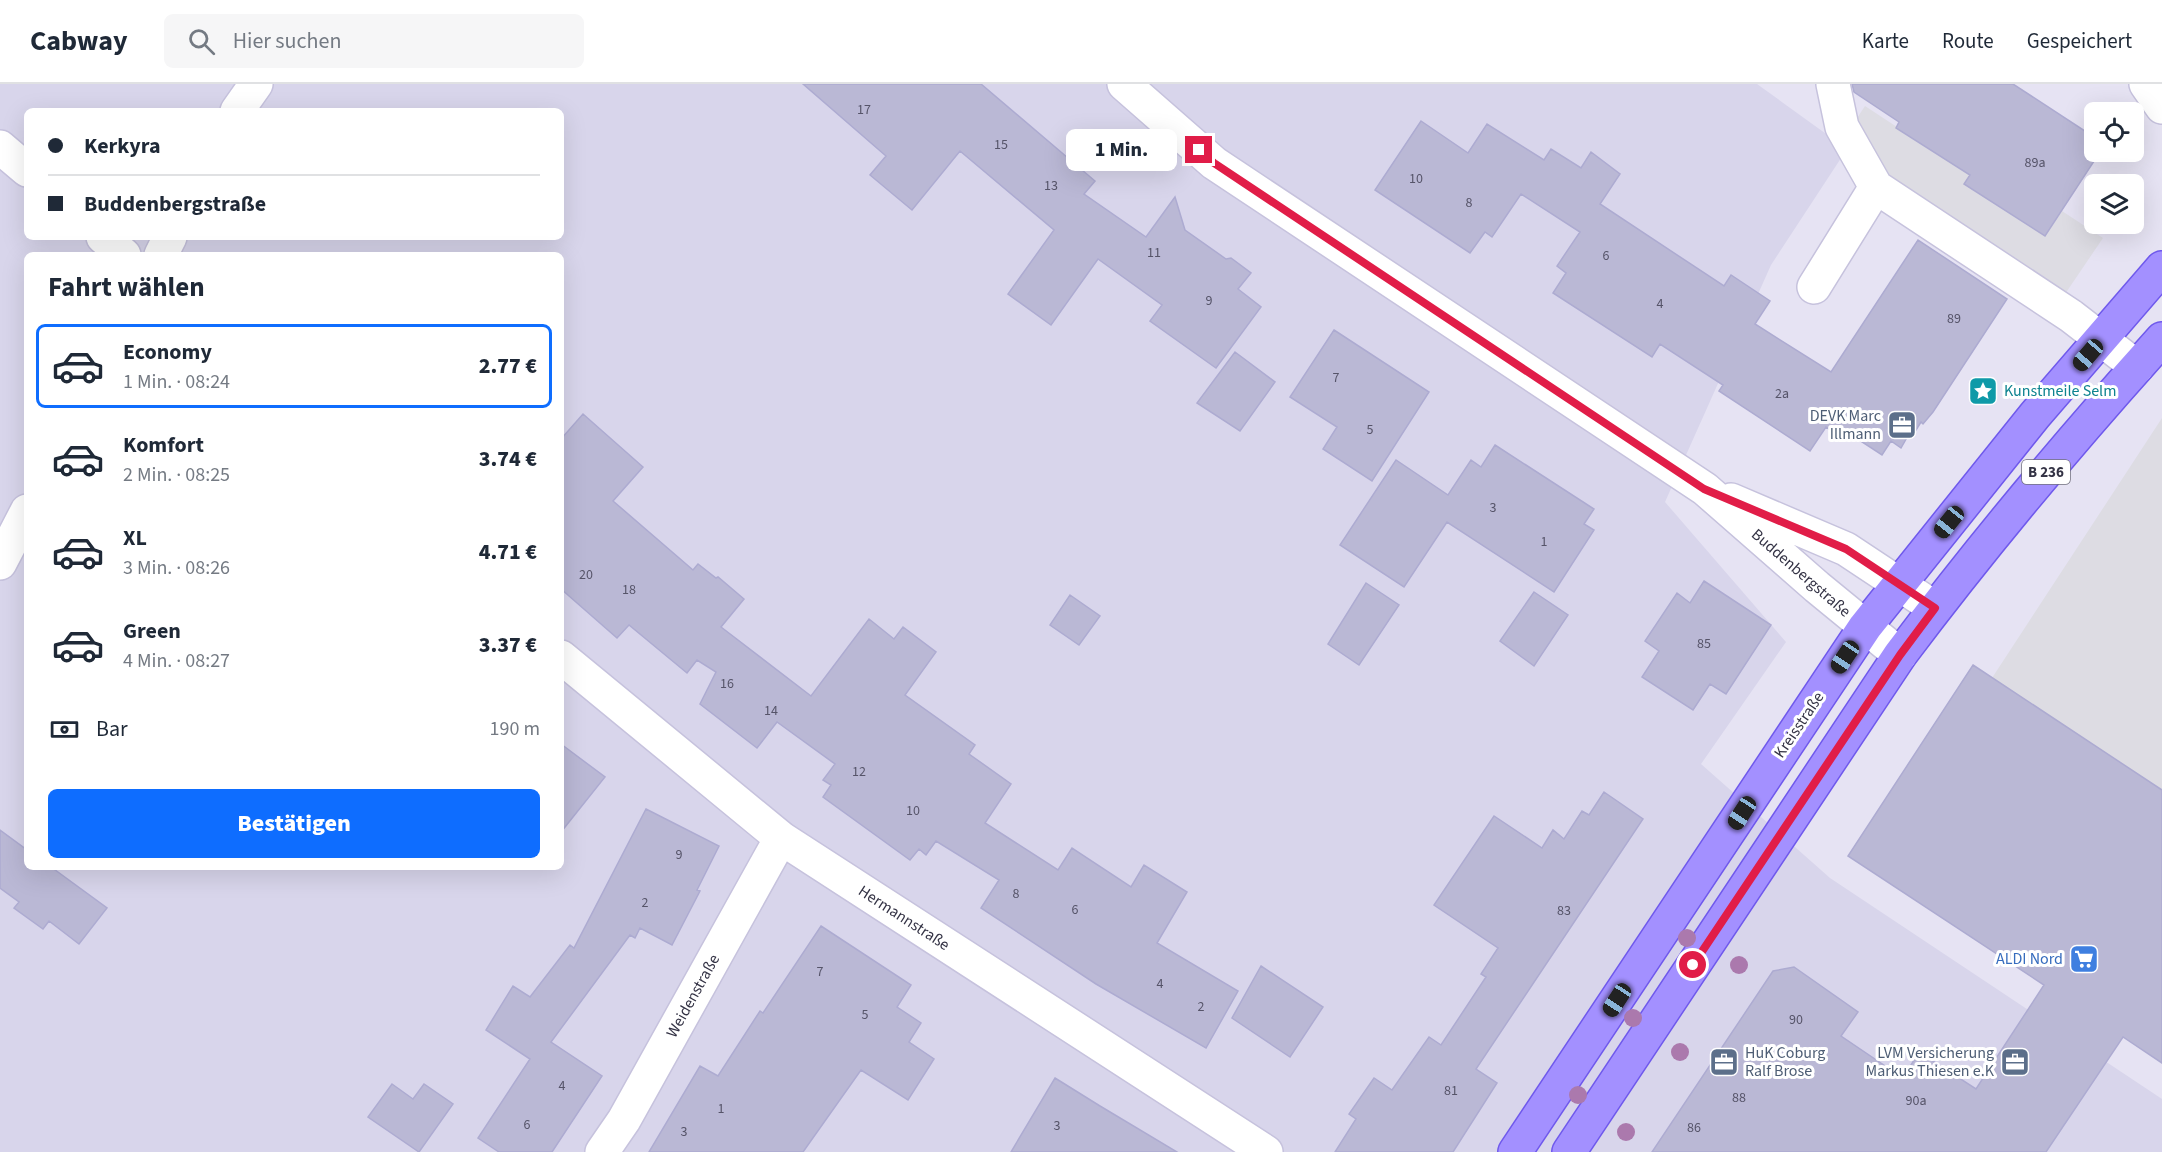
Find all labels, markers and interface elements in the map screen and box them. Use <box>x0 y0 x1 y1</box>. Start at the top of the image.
search box <box>164 14 584 68</box>
text: Cabway <box>30 21 128 61</box>
icon: search <box>185 25 218 58</box>
text: Hier suchen <box>233 25 342 57</box>
text: Karte <box>1862 26 1909 56</box>
text: Route <box>1942 26 1994 56</box>
text: Gespeichert <box>2027 26 2132 56</box>
house number: 17 <box>857 100 871 120</box>
map controls <box>2084 102 2144 234</box>
button: locate <box>2084 102 2144 162</box>
callout: 1 Min. <box>1067 129 1178 171</box>
text: Kerkyra <box>84 130 161 162</box>
house number: 15 <box>994 135 1008 155</box>
text: 1 Min. <box>1095 136 1148 164</box>
route end <box>1185 136 1212 163</box>
house number: 89a <box>2025 153 2045 173</box>
house number: 10 <box>1409 169 1423 189</box>
button: layers <box>2084 174 2144 234</box>
house number: 13 <box>1044 176 1058 196</box>
text: Buddenbergstraße <box>84 188 266 220</box>
house number: 8 <box>1466 193 1473 213</box>
house number: 11 <box>1147 243 1161 263</box>
house number: 6 <box>1603 246 1610 266</box>
text: Fahrt wählen <box>48 268 205 307</box>
house number: 9 <box>1206 291 1213 311</box>
house number: 4 <box>1657 294 1664 314</box>
house number: 89 <box>1947 309 1961 329</box>
text: Economy <box>123 336 212 368</box>
car <box>2069 336 2107 374</box>
icon: car <box>51 339 105 393</box>
text: 2.77 € <box>479 350 537 382</box>
text: 1 Min. · 08:24 <box>123 368 230 396</box>
house number: 7 <box>1333 368 1340 388</box>
place icon: Kunstmeile Selm <box>1967 375 1999 407</box>
place label: Kunstmeile Selm <box>2004 380 2116 402</box>
house number: 2a <box>1775 384 1789 404</box>
place label: DEVK Marc Illmann <box>1810 405 1881 445</box>
office icon: DEVK Marc Illmann <box>1886 409 1918 441</box>
house number: 5 <box>1367 420 1374 440</box>
text: Komfort <box>123 429 204 461</box>
icon: car <box>51 432 105 486</box>
text: 3.74 € <box>479 443 537 475</box>
road number: B 236 <box>2022 460 2070 484</box>
text: 2 Min. · 08:25 <box>123 461 230 489</box>
house number: 3 <box>1490 498 1497 518</box>
car <box>1931 502 1967 542</box>
text: XL <box>123 522 147 554</box>
street label: Buddenbergstraße <box>1747 524 1855 622</box>
icon: car <box>51 525 105 579</box>
house number: 1 <box>1541 532 1548 552</box>
text: 4.71 € <box>479 536 537 568</box>
text: 3 Min. · 08:26 <box>123 554 230 582</box>
house number: 20 <box>579 565 593 585</box>
house number: 18 <box>622 580 636 600</box>
text: Green <box>123 615 181 647</box>
icon: car <box>51 618 105 672</box>
text: 3.37 € <box>479 629 537 661</box>
house number: 85 <box>1697 634 1711 654</box>
car <box>1827 637 1863 677</box>
text: 4 Min. · 08:27 <box>123 647 230 675</box>
house number: 16 <box>720 674 734 694</box>
street label: Kreisstraße <box>1769 688 1829 762</box>
house number: 14 <box>764 701 778 721</box>
icon: cash <box>48 713 81 746</box>
text: Bar <box>96 713 128 745</box>
text: 190 m <box>490 715 540 743</box>
house number: 12 <box>852 762 866 782</box>
button: Bestätigen <box>48 789 540 858</box>
car <box>1725 793 1759 833</box>
house number: 10 <box>906 801 920 821</box>
house number: 9 <box>676 845 683 865</box>
street label: Hermannstraße <box>854 880 954 956</box>
house number: 8 <box>1013 884 1020 904</box>
house number: 2 <box>642 893 649 913</box>
house number: 6 <box>1072 900 1079 920</box>
house number: 83 <box>1557 901 1571 921</box>
supermarket icon: ALDI Nord <box>2068 943 2100 975</box>
place label: ALDI Nord <box>1996 948 2063 970</box>
street label: Weidenstraße <box>661 950 725 1042</box>
route start <box>1679 951 1706 978</box>
house number: 7 <box>817 962 824 982</box>
house number: 4 <box>1157 974 1164 994</box>
car <box>1600 980 1634 1020</box>
house number: 2 <box>1198 997 1205 1017</box>
house number: 5 <box>862 1005 869 1025</box>
house number: 90 <box>1789 1010 1803 1030</box>
place label: HuK Coburg Ralf Brose <box>1745 1042 1825 1082</box>
place label: LVM Versicherung Markus Thiesen e.K <box>1866 1042 1995 1082</box>
office icon: HuK Coburg Ralf Brose <box>1708 1046 1740 1078</box>
office icon: LVM Versicherung Markus Thiesen e.K <box>1999 1046 2031 1078</box>
house number: 4 <box>559 1076 566 1096</box>
house number: 81 <box>1444 1081 1458 1101</box>
house number: 88 <box>1732 1088 1746 1108</box>
house number: 90a <box>1906 1091 1926 1111</box>
house number: 1 <box>718 1099 725 1119</box>
house number: 6 <box>524 1115 531 1135</box>
house number: 3 <box>1054 1116 1061 1136</box>
house number: 86 <box>1687 1118 1701 1138</box>
house number: 3 <box>681 1122 688 1142</box>

